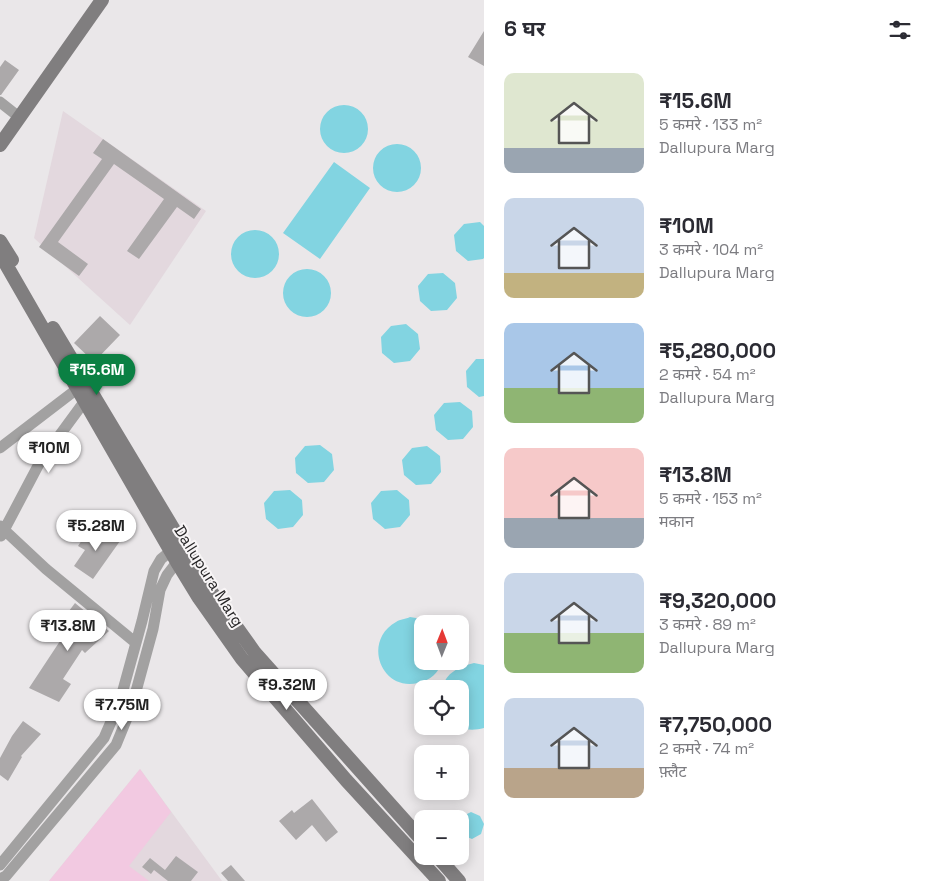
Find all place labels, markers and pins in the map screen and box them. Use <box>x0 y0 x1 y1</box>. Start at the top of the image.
pin: ₹15.6M <box>56 354 138 396</box>
pin: ₹10M <box>19 432 79 474</box>
pin: ₹5.28M <box>55 510 137 552</box>
pin: ₹13.8M <box>27 610 109 652</box>
pin: ₹9.32M <box>246 668 328 711</box>
pin: ₹7.75M <box>81 688 163 731</box>

